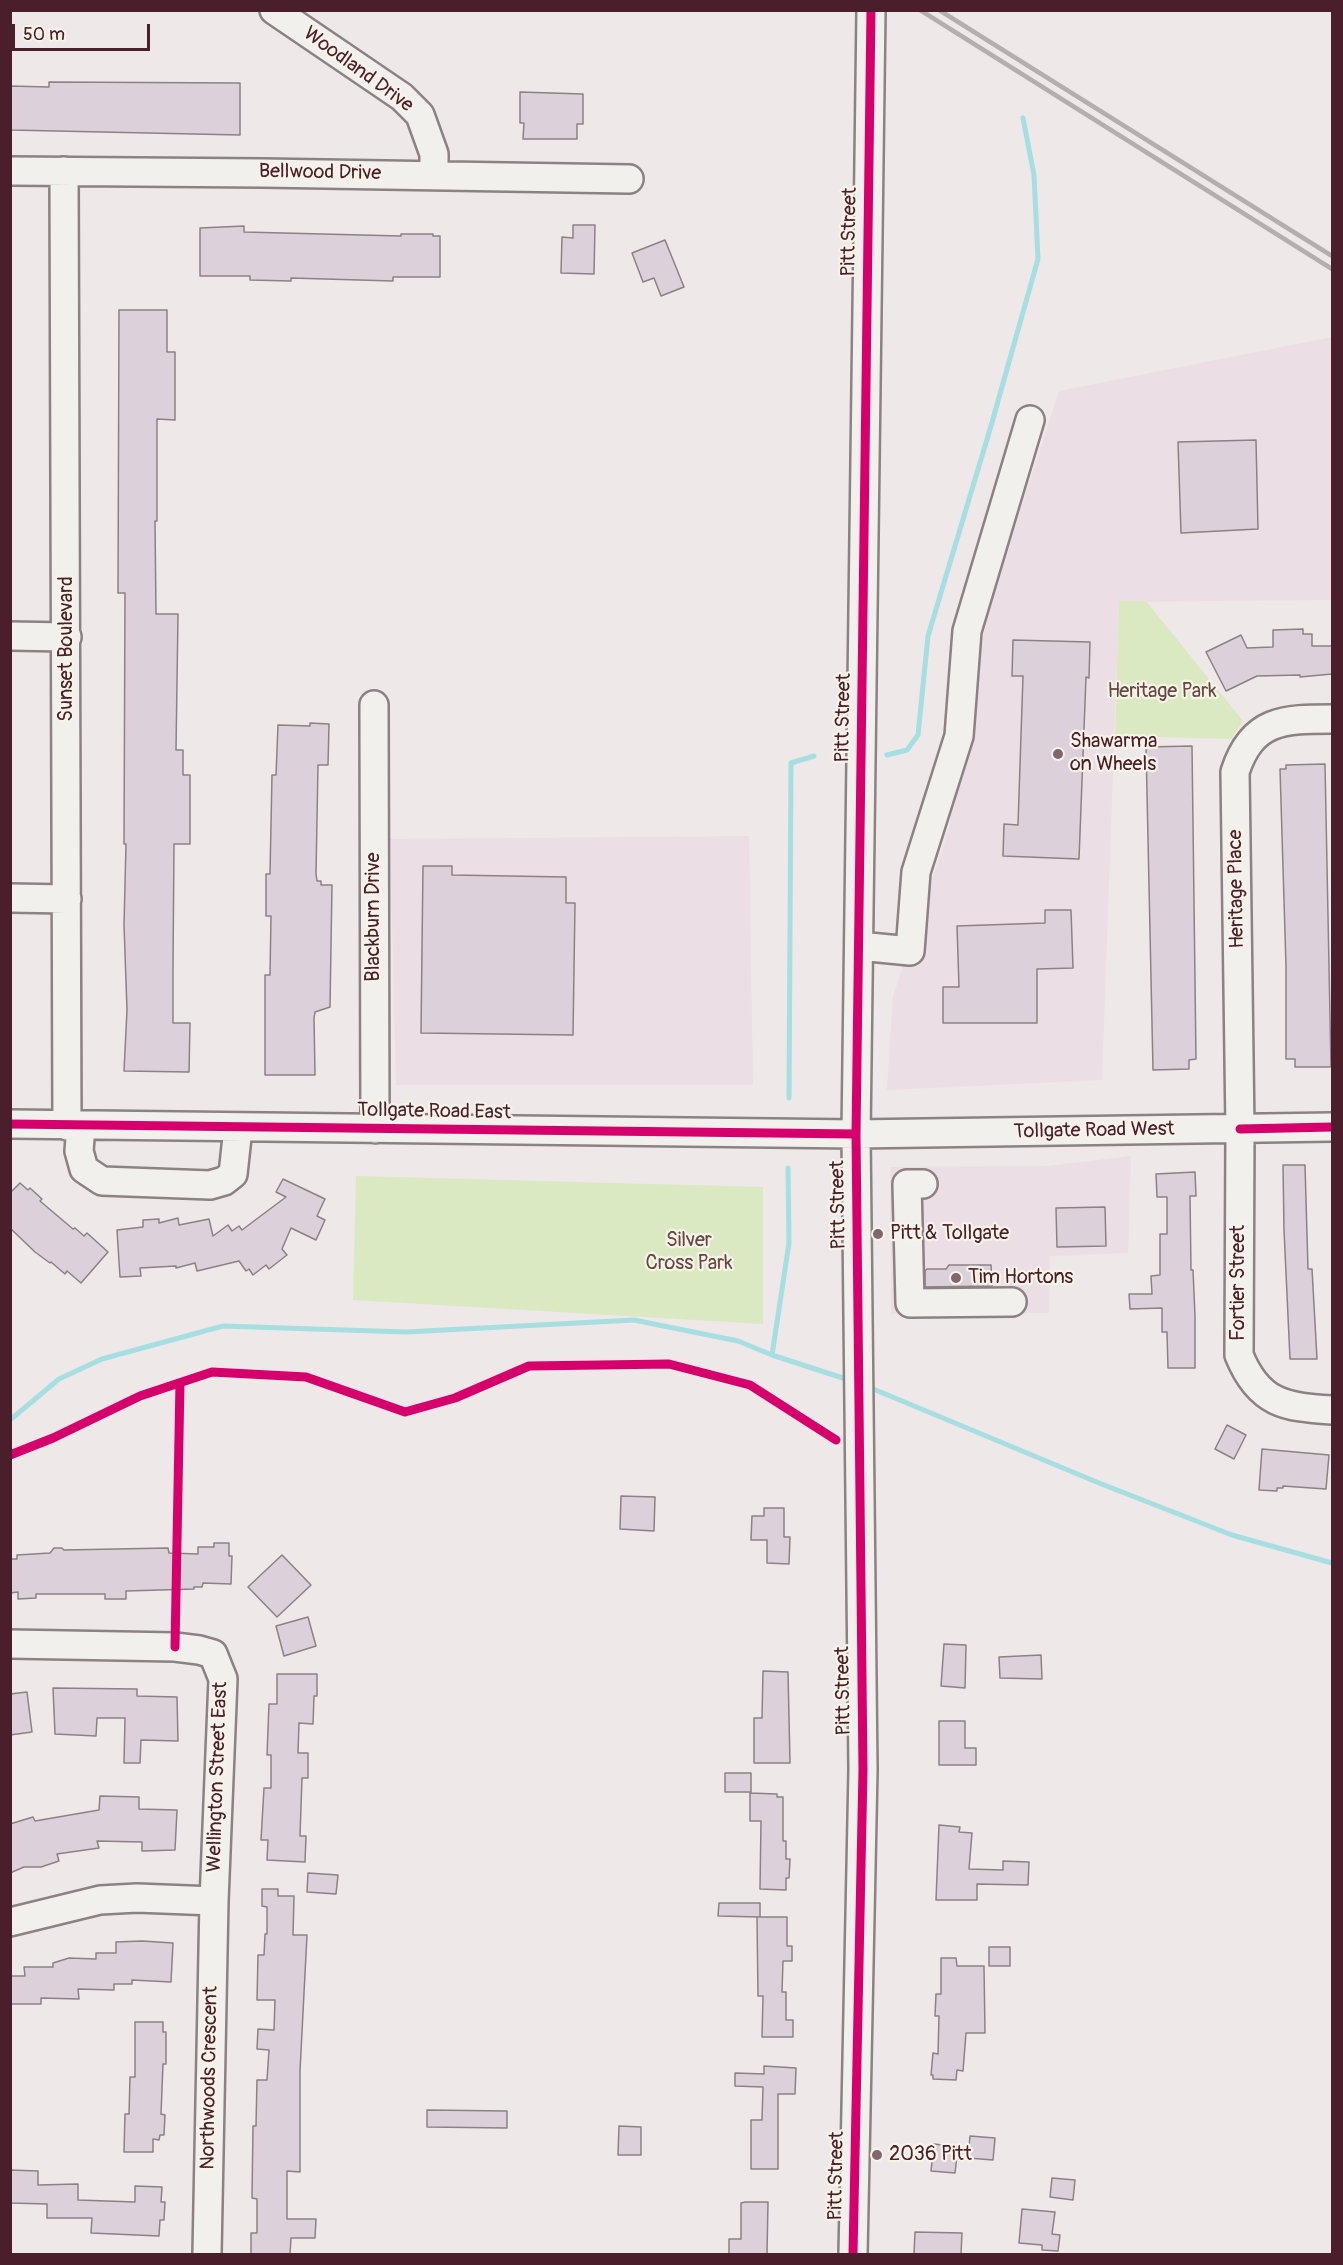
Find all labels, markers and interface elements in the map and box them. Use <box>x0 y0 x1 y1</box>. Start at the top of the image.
scale bar <box>15 12 153 50</box>
street label: Woodland Drive <box>298 22 418 118</box>
text: 50 m <box>23 23 65 46</box>
street label: Bellwood Drive <box>259 160 381 186</box>
street label: Pitt Street <box>837 187 863 277</box>
street label: Sunset Boulevard <box>55 576 79 722</box>
street label: Pitt Street <box>831 673 857 763</box>
park label: Heritage Park <box>1107 680 1217 704</box>
place label: Shawarma on Wheels <box>1070 730 1157 777</box>
marker: Shawarma on Wheels <box>1051 747 1065 761</box>
street label: Heritage Place <box>1224 829 1250 949</box>
street label: Blackburn Drive <box>362 852 386 982</box>
street label: Tollgate Road East <box>357 1099 511 1125</box>
street label: Tollgate Road West <box>1013 1118 1175 1144</box>
street label: Pitt Street <box>826 1160 852 1250</box>
place label: Pitt & Tollgate <box>890 1222 1009 1246</box>
street label: Fortier Street <box>1227 1225 1251 1341</box>
marker: Pitt & Tollgate <box>871 1227 885 1241</box>
park label: Silver Cross Park <box>645 1229 733 1276</box>
place label: Tim Hortons <box>968 1266 1073 1290</box>
marker: Tim Hortons <box>949 1271 963 1285</box>
street label: Pitt Street <box>831 1646 857 1736</box>
street label: Wellington Street East <box>203 1681 233 1873</box>
street label: Northwoods Crescent <box>196 1986 224 2170</box>
street label: Pitt Street <box>824 2131 850 2221</box>
place label: 2036 Pitt <box>889 2143 972 2167</box>
marker: 2036 Pitt <box>870 2148 884 2162</box>

